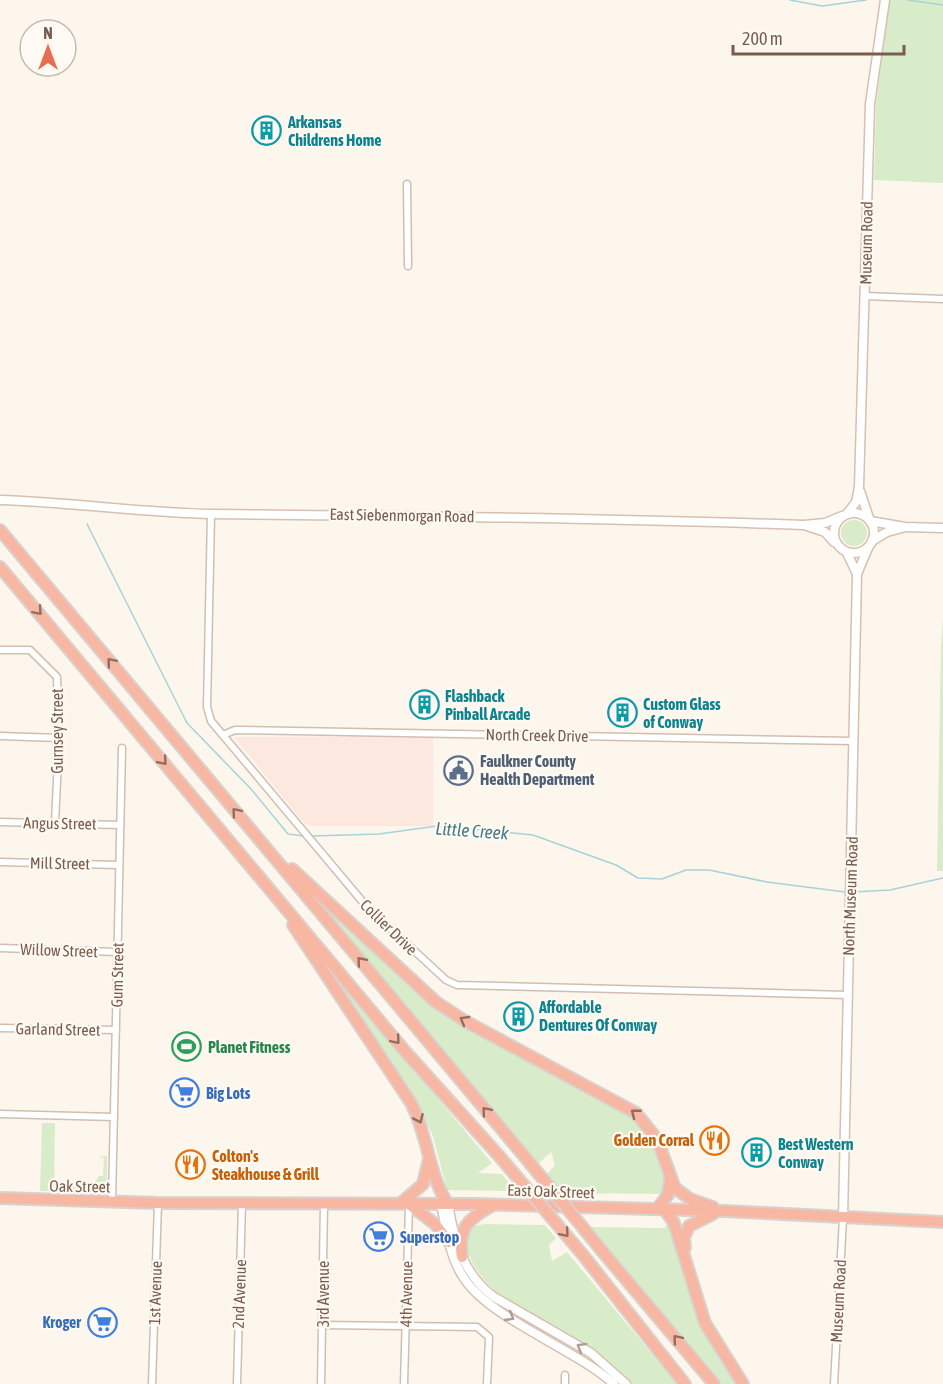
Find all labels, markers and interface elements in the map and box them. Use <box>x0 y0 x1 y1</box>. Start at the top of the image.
north arrow <box>18 18 78 78</box>
scale bar <box>733 18 904 56</box>
text: N <box>43 24 53 42</box>
text: 200 m <box>742 28 783 49</box>
place label: Arkansas Childrens Home <box>287 113 382 149</box>
building icon: Arkansas Childrens Home <box>251 115 283 147</box>
street label: Museum Road <box>856 201 876 285</box>
street label: East Siebenmorgan Road <box>329 505 475 526</box>
one-way arrow <box>31 604 42 615</box>
one-way arrow <box>107 658 118 669</box>
place label: Flashback Pinball Arcade <box>445 687 531 723</box>
street label: Gurnsey Street <box>48 688 67 774</box>
building icon: Flashback Pinball Arcade <box>408 689 440 721</box>
place label: Custom Glass of Conway <box>643 695 721 731</box>
building icon: Custom Glass of Conway <box>606 697 638 729</box>
street label: North Creek Drive <box>485 725 589 745</box>
place label: Faulkner County Health Department <box>480 752 595 788</box>
one-way arrow <box>156 754 167 765</box>
public building icon: Faulkner County Health Department <box>443 754 475 786</box>
one-way arrow <box>233 808 244 819</box>
street label: Angus Street <box>23 813 97 834</box>
water label: Little Creek <box>435 817 510 844</box>
street label: North Museum Road <box>839 836 861 956</box>
street label: Mill Street <box>30 853 91 873</box>
street label: Collier Drive <box>357 895 421 959</box>
street label: Willow Street <box>20 940 99 960</box>
street label: Gum Street <box>107 942 127 1008</box>
one-way arrow <box>358 957 369 968</box>
place label: Affordable Dentures Of Conway <box>538 998 657 1034</box>
building icon: Affordable Dentures Of Conway <box>502 1000 534 1032</box>
one-way arrow <box>460 1016 470 1027</box>
street label: Garland Street <box>15 1019 101 1039</box>
sports icon: Planet Fitness <box>171 1031 203 1063</box>
one-way arrow <box>388 1033 399 1044</box>
place label: Planet Fitness <box>208 1038 291 1056</box>
supermarket icon: Big Lots <box>169 1077 201 1109</box>
place label: Big Lots <box>206 1084 251 1102</box>
one-way arrow <box>483 1107 494 1118</box>
one-way arrow <box>631 1110 642 1121</box>
one-way arrow <box>412 1113 424 1124</box>
restaurant icon: Golden Corral <box>699 1124 731 1156</box>
place label: Golden Corral <box>614 1131 695 1149</box>
place label: Best Western Conway <box>778 1135 854 1171</box>
building icon: Best Western Conway <box>741 1137 773 1169</box>
place label: Colton's Steakhouse & Grill <box>212 1147 320 1183</box>
restaurant icon: Colton's Steakhouse & Grill <box>175 1149 207 1181</box>
street label: Oak Street <box>49 1176 111 1196</box>
street label: East Oak Street <box>507 1180 596 1202</box>
supermarket icon: Superstop <box>363 1221 395 1253</box>
one-way arrow <box>557 1226 568 1237</box>
place label: Superstop <box>400 1228 460 1246</box>
street label: 2nd Avenue <box>229 1259 249 1329</box>
street label: Museum Road <box>827 1259 849 1343</box>
street label: 1st Avenue <box>145 1261 165 1325</box>
street label: 3rd Avenue <box>314 1261 332 1327</box>
street label: 4th Avenue <box>396 1261 416 1327</box>
supermarket icon: Kroger <box>86 1306 118 1338</box>
one-way arrow <box>504 1310 514 1321</box>
place label: Kroger <box>42 1313 81 1331</box>
one-way arrow <box>673 1335 684 1346</box>
one-way arrow <box>577 1343 587 1354</box>

